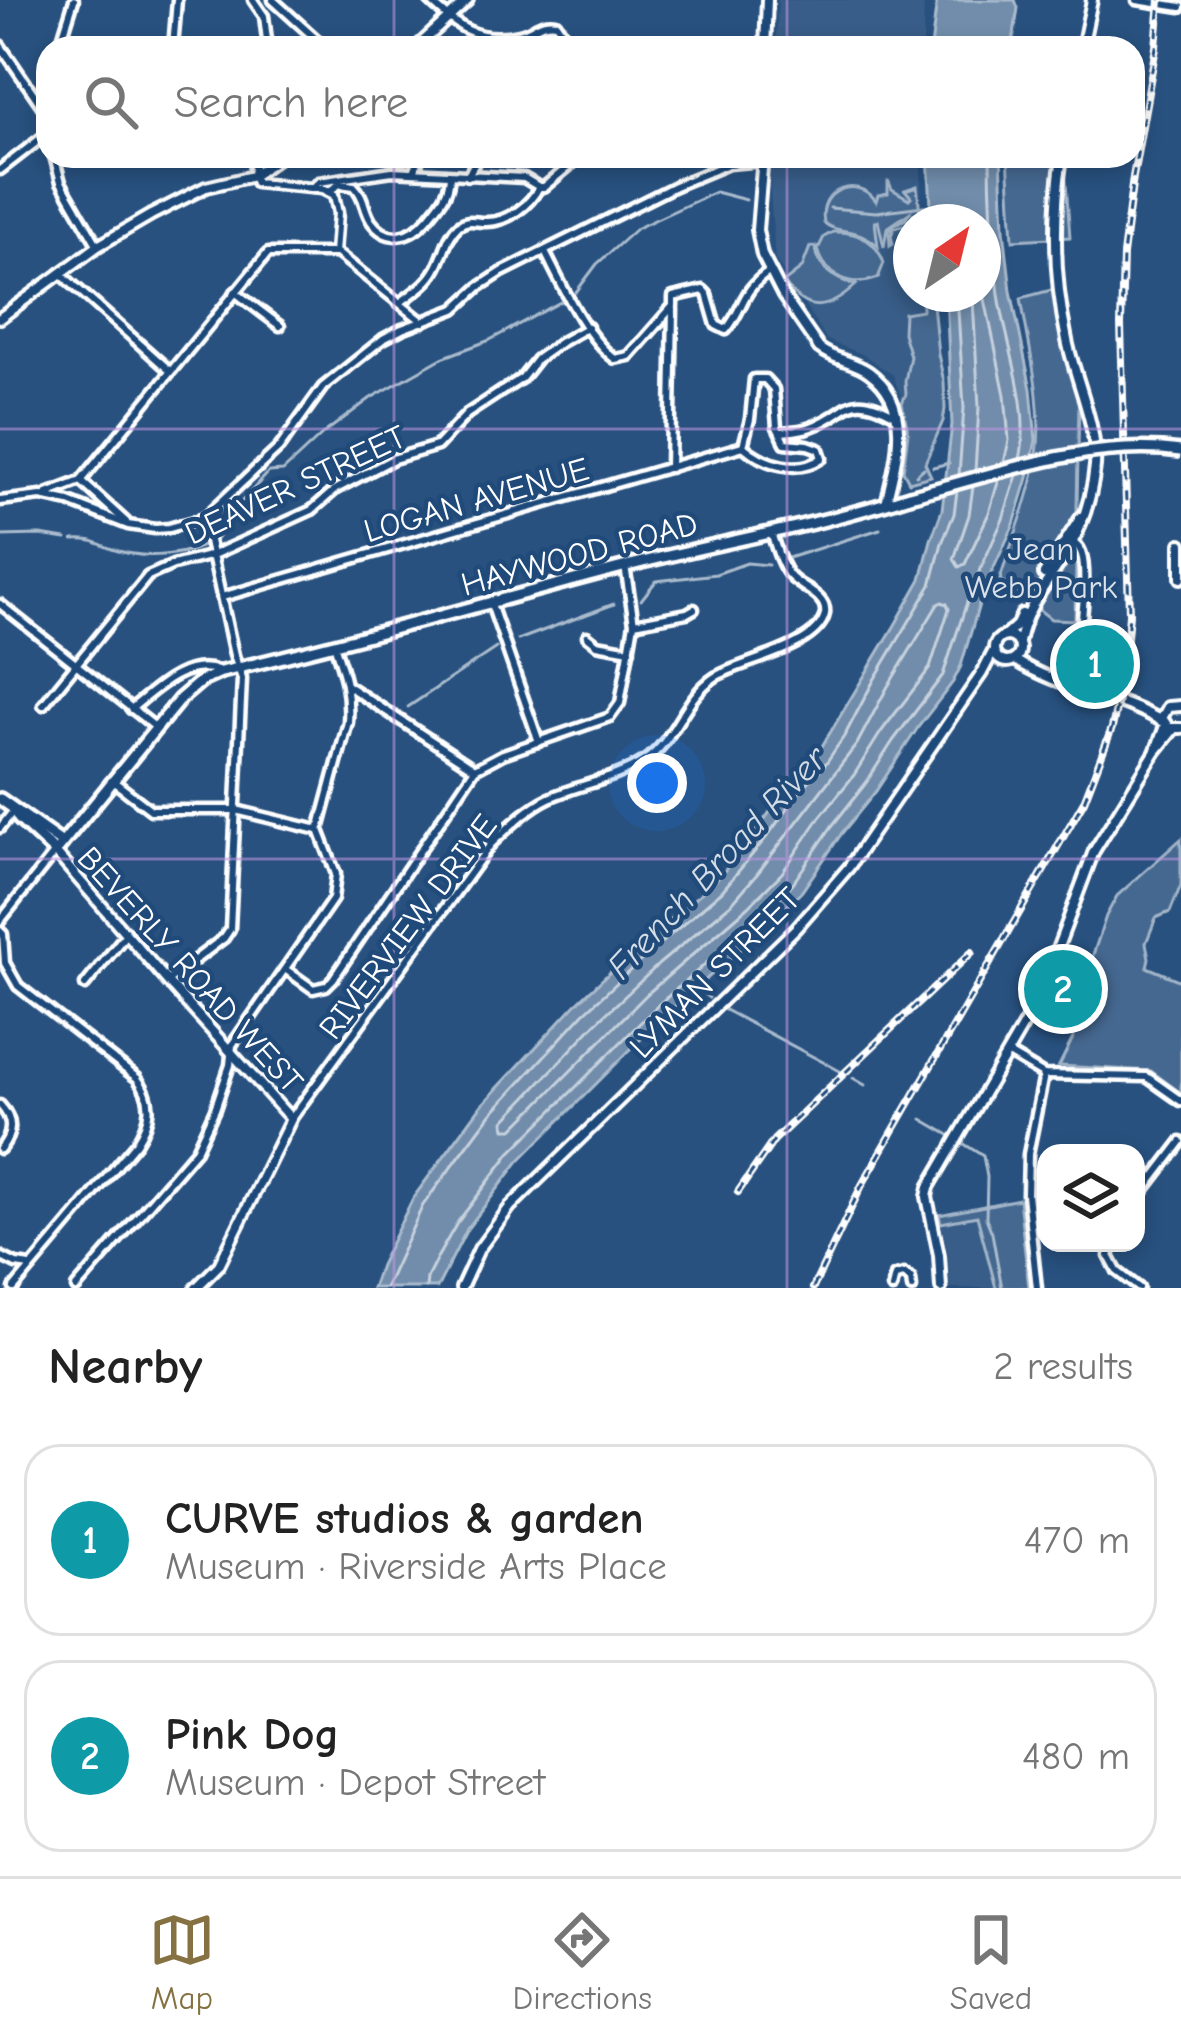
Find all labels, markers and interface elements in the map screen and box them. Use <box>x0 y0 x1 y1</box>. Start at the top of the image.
search box <box>36 36 1145 168</box>
icon: search <box>78 69 144 135</box>
text: Search here <box>174 76 408 128</box>
north arrow <box>893 204 1001 312</box>
street label: DEAVER STREET <box>179 417 412 553</box>
street label: LOGAN AVENUE <box>360 450 593 550</box>
street label: HAYWOOD ROAD <box>457 504 702 604</box>
park label: Jean Webb Park <box>965 530 1117 606</box>
pin: 1 <box>1056 619 1134 709</box>
water label: French Broad River <box>599 737 836 987</box>
your location <box>627 753 687 813</box>
street label: RIVERVIEW DRIVE <box>311 807 505 1046</box>
street label: BEVERLY ROAD WEST <box>70 839 311 1100</box>
street label: LYMAN STREET <box>622 880 808 1066</box>
pin: 2 <box>1024 944 1102 1034</box>
map controls <box>1037 1144 1145 1252</box>
button: layers <box>1037 1144 1145 1252</box>
text: Nearby <box>48 1337 202 1396</box>
text: 2 results <box>993 1344 1133 1389</box>
text: CURVE studios & garden <box>165 1492 644 1544</box>
text: 1 <box>82 1518 98 1563</box>
text: 470 m <box>1024 1518 1130 1563</box>
text: Museum · Riverside Arts Place <box>165 1544 667 1589</box>
text: Pink Dog <box>165 1708 339 1760</box>
text: 2 <box>80 1734 100 1779</box>
text: 480 m <box>1022 1734 1130 1779</box>
text: Museum · Depot Street <box>165 1760 545 1805</box>
tab: Map <box>149 1907 215 2017</box>
tab: Directions <box>513 1907 652 2017</box>
tab: Saved <box>950 1907 1032 2017</box>

